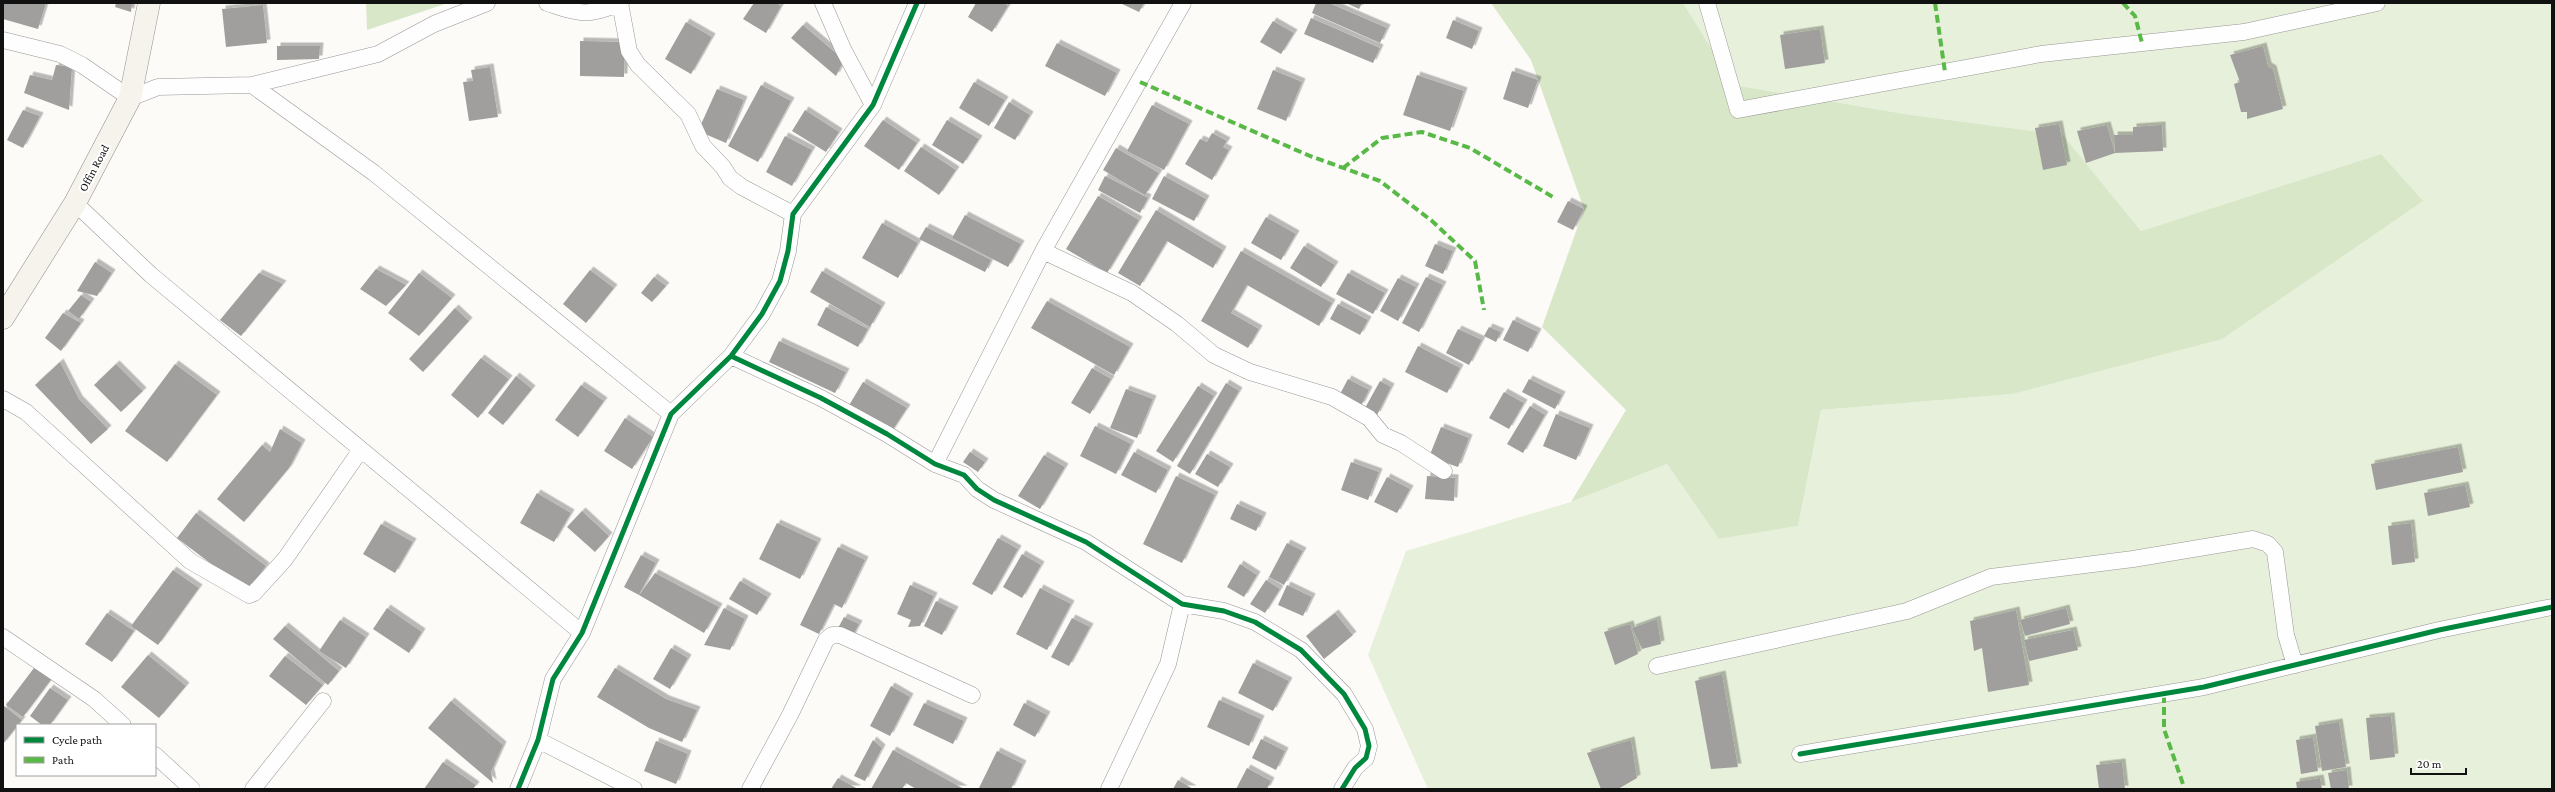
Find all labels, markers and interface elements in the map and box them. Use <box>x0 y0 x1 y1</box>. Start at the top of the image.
street label: Offin Road <box>76 142 112 194</box>
legend <box>16 724 156 776</box>
text: Cycle path <box>52 733 103 747</box>
scale bar <box>2411 750 2466 776</box>
text: Path <box>52 753 74 767</box>
text: 20 m <box>2417 757 2442 771</box>

